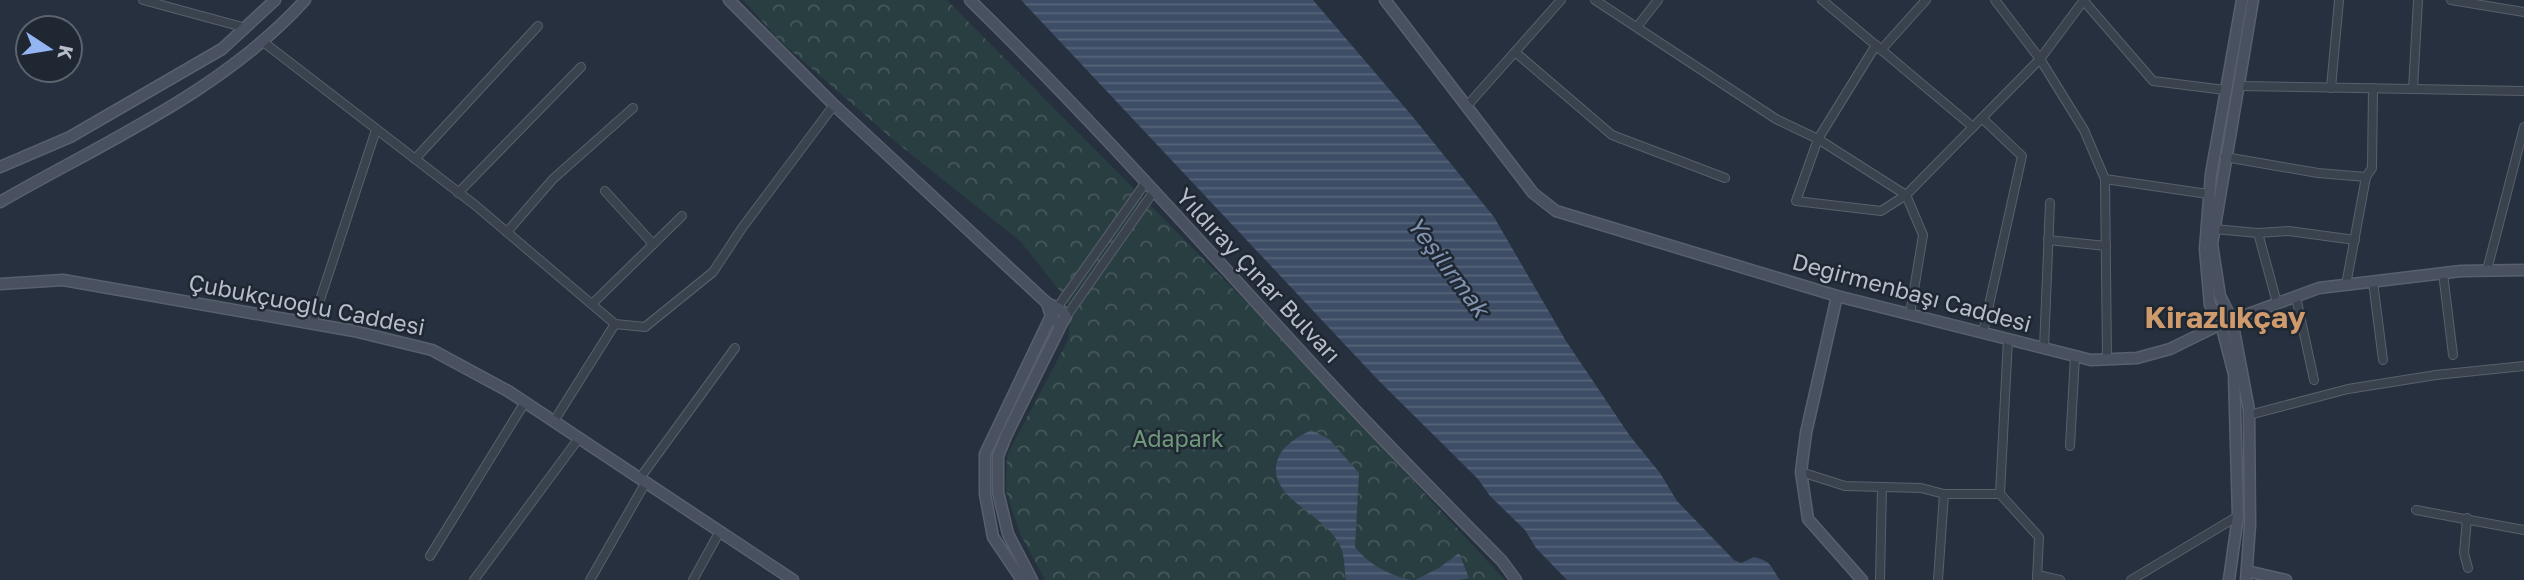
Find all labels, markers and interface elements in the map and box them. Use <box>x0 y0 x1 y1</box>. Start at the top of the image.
north arrow <box>14 14 84 84</box>
text: K <box>53 44 79 62</box>
street label: Yıldıray Çınar Bulvarı <box>1171 182 1347 368</box>
water label: Yeşilırmak <box>1401 210 1498 325</box>
street label: Değirmenbaşı Caddesi <box>1789 247 2035 337</box>
street label: Çubukçuoğlu Caddesi <box>186 267 428 341</box>
district label: Kirazlıkçay <box>2144 299 2306 335</box>
park label: Adapark <box>1132 424 1224 452</box>

